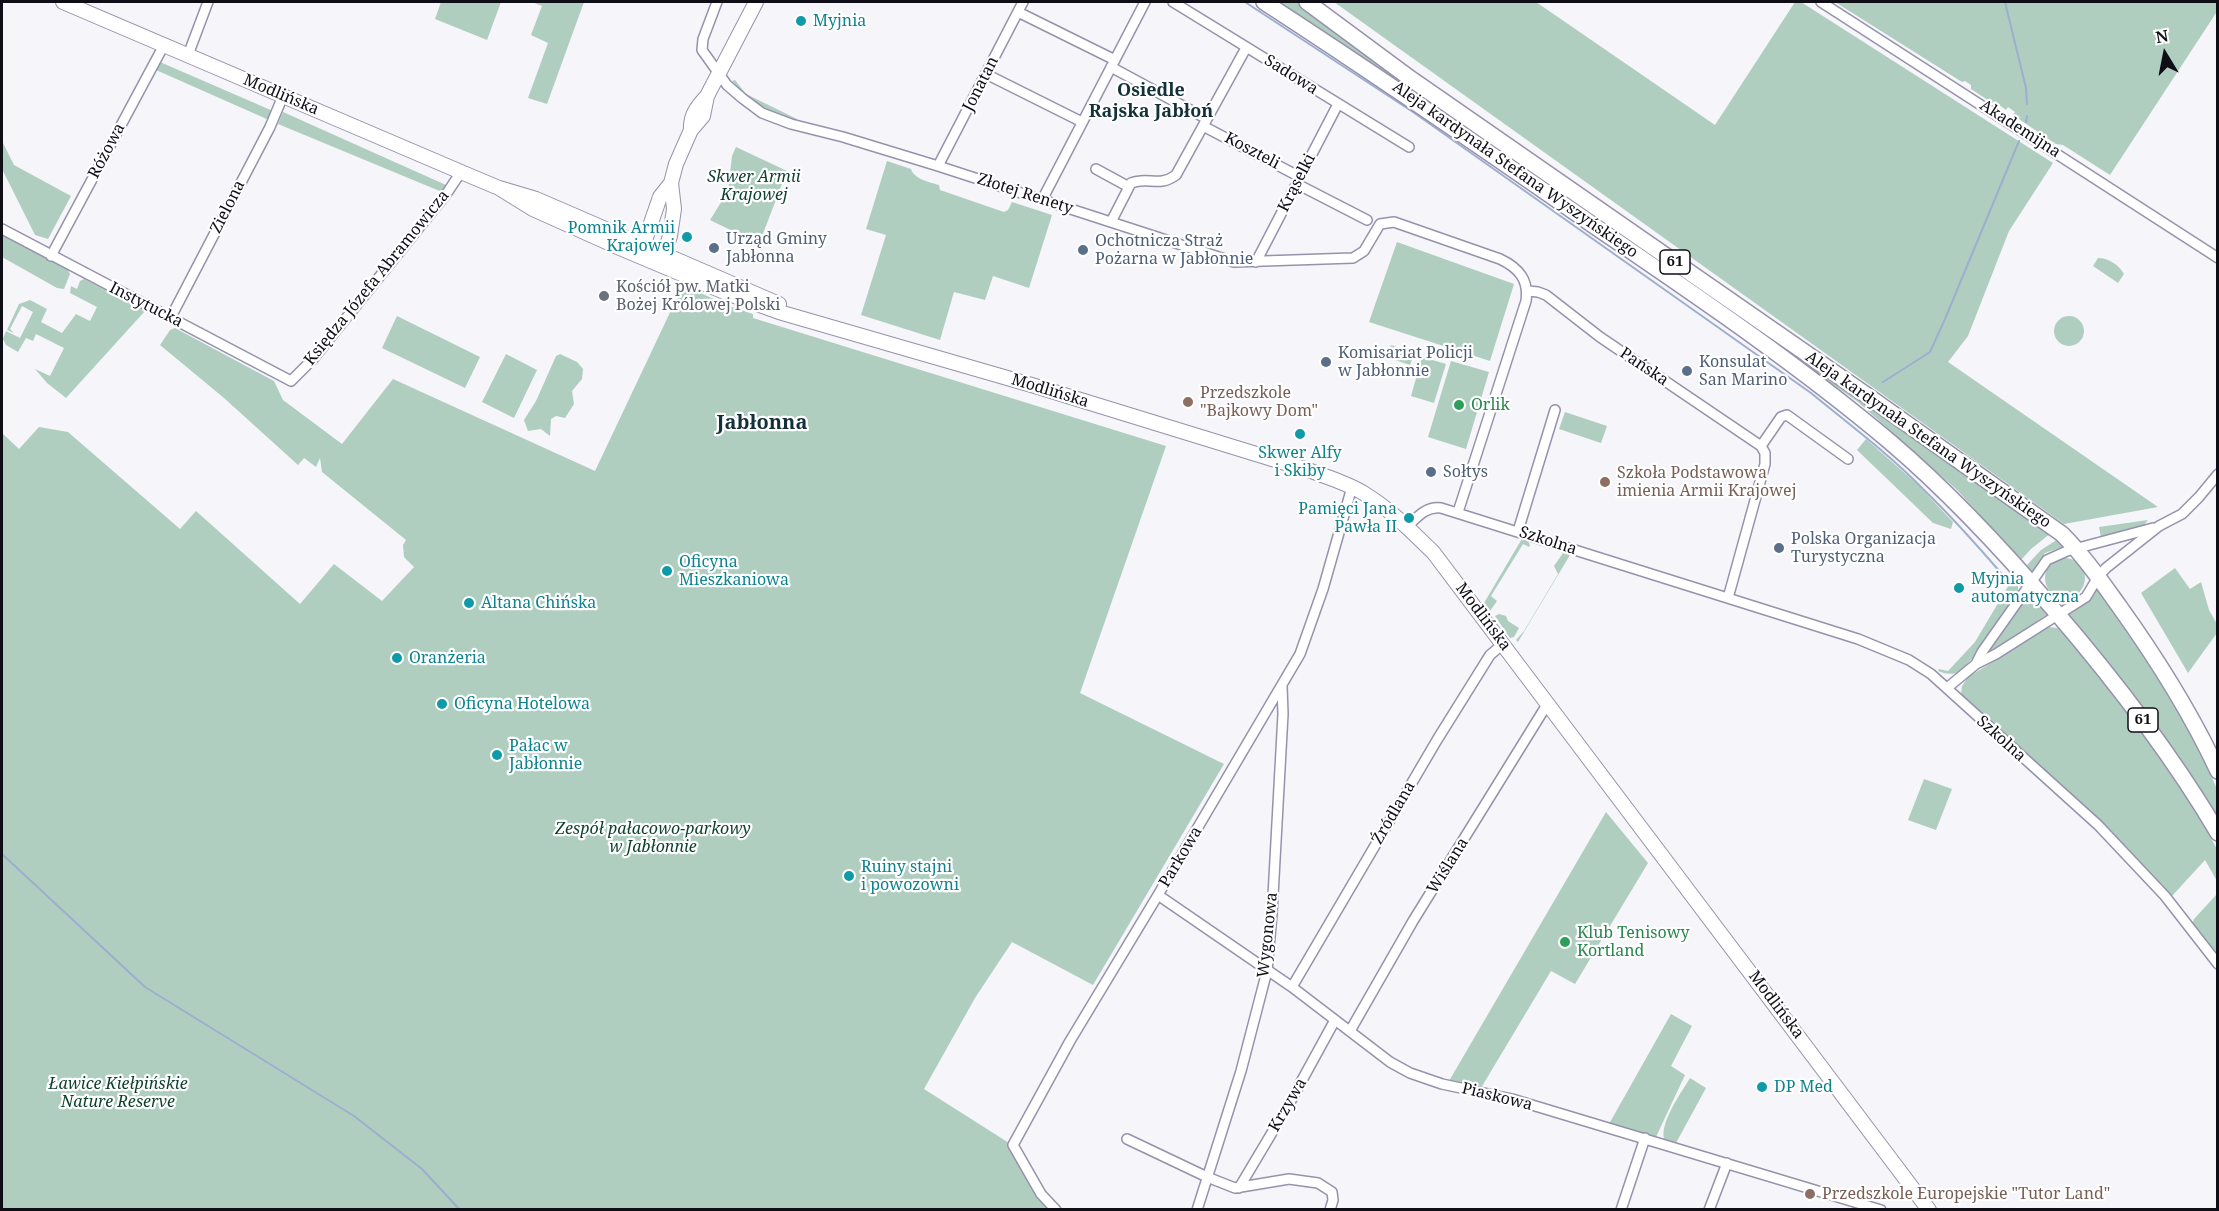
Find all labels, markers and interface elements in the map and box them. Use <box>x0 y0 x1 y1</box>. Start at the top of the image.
place label: Myjnia <box>813 11 866 31</box>
marker: Myjnia <box>794 14 808 28</box>
north arrow <box>2135 24 2195 84</box>
text: N <box>2154 24 2170 48</box>
street label: Sadowa <box>1261 51 1321 99</box>
street label: Jonatan <box>959 53 1003 115</box>
street label: Modlińska <box>240 71 322 119</box>
street label: Aleja kardynała Stefana Wyszyńskiego <box>1389 77 1641 263</box>
district label: Osiedle Rajska Jabłoń <box>1089 80 1213 122</box>
street label: Akademijna <box>1976 96 2064 162</box>
street label: Różowa <box>84 120 130 182</box>
street label: Koszteli <box>1221 128 1283 174</box>
street label: Krąselki <box>1274 151 1320 215</box>
park label: Skwer Armii Krajowej <box>707 167 801 205</box>
street label: Złotej Renety <box>975 169 1075 219</box>
street label: Zielona <box>207 177 249 237</box>
street label: Księdza Józefa Abramowicza <box>300 187 454 369</box>
place label: Pomnik Armii Krajowej <box>568 218 675 256</box>
place label: Urząd Gminy Jabłonna <box>726 229 827 267</box>
marker: Pomnik Armii Krajowej <box>680 230 694 244</box>
place label: Ochotnicza Straż Pożarna w Jabłonnie <box>1095 231 1253 269</box>
marker: Urząd Gminy Jabłonna <box>707 241 721 255</box>
marker: Ochotnicza Straż Pożarna w Jabłonnie <box>1076 243 1090 257</box>
road number: 61 <box>1660 250 1690 274</box>
place label: Kościół pw. Matki Bożej Królowej Polski <box>616 277 780 315</box>
street label: Instytucka <box>106 278 186 332</box>
marker: Kościół pw. Matki Bożej Królowej Polski <box>597 289 611 303</box>
place label: Komisariat Policji w Jabłonnie <box>1338 343 1473 381</box>
street label: Pańska <box>1616 344 1672 390</box>
street label: Aleja kardynała Stefana Wyszyńskiego <box>1802 347 2054 533</box>
place label: Konsulat San Marino <box>1699 352 1787 390</box>
marker: Komisariat Policji w Jabłonnie <box>1319 355 1333 369</box>
marker: Konsulat San Marino <box>1680 364 1694 378</box>
street label: Modlińska <box>1009 370 1091 412</box>
place label: Przedszkole "Bajkowy Dom" <box>1200 383 1318 421</box>
marker: Przedszkole "Bajkowy Dom" <box>1181 395 1195 409</box>
place label: Orlik <box>1471 395 1510 415</box>
marker: Orlik <box>1452 398 1466 412</box>
district label: Jabłonna <box>717 411 807 435</box>
marker: Skwer Alfy i Skiby <box>1293 427 1307 441</box>
place label: Skwer Alfy i Skiby <box>1258 443 1342 481</box>
place label: Sołtys <box>1443 462 1488 482</box>
place label: Szkoła Podstawowa imienia Armii Krajowej <box>1617 463 1796 501</box>
marker: Sołtys <box>1424 465 1438 479</box>
marker: Szkoła Podstawowa imienia Armii Krajowej <box>1598 475 1612 489</box>
place label: Pamięci Jana Pawła II <box>1298 499 1397 537</box>
marker: Pamięci Jana Pawła II <box>1402 511 1416 525</box>
street label: Szkolna <box>1517 523 1579 559</box>
place label: Polska Organizacja Turystyczna <box>1791 529 1936 567</box>
marker: Polska Organizacja Turystyczna <box>1772 541 1786 555</box>
place label: Oficyna Mieszkaniowa <box>679 552 789 590</box>
marker: Oficyna Mieszkaniowa <box>660 564 674 578</box>
place label: Myjnia automatyczna <box>1971 569 2079 607</box>
street label: Modlińska <box>1451 579 1515 655</box>
marker: Myjnia automatyczna <box>1952 581 1966 595</box>
place label: Altana Chińska <box>481 593 596 613</box>
marker: Altana Chińska <box>462 596 476 610</box>
place label: Oranżeria <box>409 648 486 668</box>
marker: Oranżeria <box>390 651 404 665</box>
place label: Oficyna Hotelowa <box>454 694 590 714</box>
marker: Oficyna Hotelowa <box>435 697 449 711</box>
road number: 61 <box>2128 708 2158 732</box>
street label: Szkolna <box>1972 712 2030 766</box>
place label: Pałac w Jabłonnie <box>509 736 582 774</box>
marker: Pałac w Jabłonnie <box>490 748 504 762</box>
street label: Źródlana <box>1368 778 1420 848</box>
park label: Zespół pałacowo-parkowy w Jabłonnie <box>555 819 751 857</box>
street label: Parkowa <box>1155 823 1207 891</box>
street label: Wiślana <box>1423 834 1473 898</box>
place label: Ruiny stajni i powozowni <box>861 857 959 895</box>
marker: Ruiny stajni i powozowni <box>842 869 856 883</box>
street label: Wygonowa <box>1254 891 1282 979</box>
place label: Klub Tenisowy Kortland <box>1577 923 1690 961</box>
marker: Klub Tenisowy Kortland <box>1558 935 1572 949</box>
street label: Modlińska <box>1744 967 1808 1043</box>
park label: Ławice Kiełpińskie Nature Reserve <box>48 1074 188 1112</box>
street label: Krzywa <box>1265 1075 1311 1135</box>
place label: DP Med <box>1774 1077 1833 1097</box>
street label: Piaskowa <box>1460 1079 1534 1115</box>
marker: DP Med <box>1755 1080 1769 1094</box>
place label: Przedszkole Europejskie "Tutor Land" <box>1822 1184 2110 1204</box>
marker: Przedszkole Europejskie "Tutor Land" <box>1803 1187 1817 1201</box>

